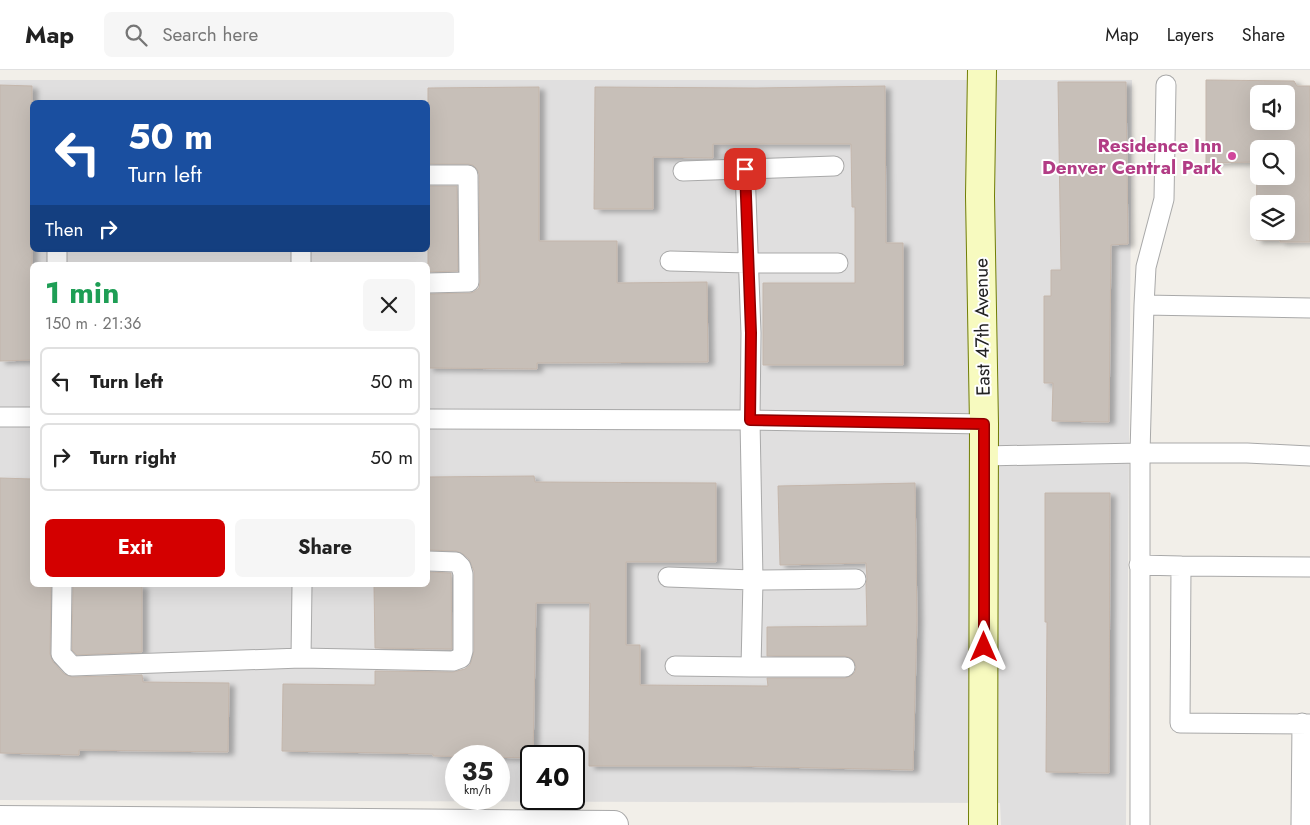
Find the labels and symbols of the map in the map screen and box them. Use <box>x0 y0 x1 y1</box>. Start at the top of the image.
place label: Residence Inn Denver Central Park <box>1042 132 1222 181</box>
pin <box>724 148 766 190</box>
marker: Residence Inn Denver Central Park <box>1226 150 1238 162</box>
street label: East 47th Avenue <box>967 258 997 396</box>
position arrow <box>957 620 1009 672</box>
speed limit sign: 40 <box>520 745 585 810</box>

